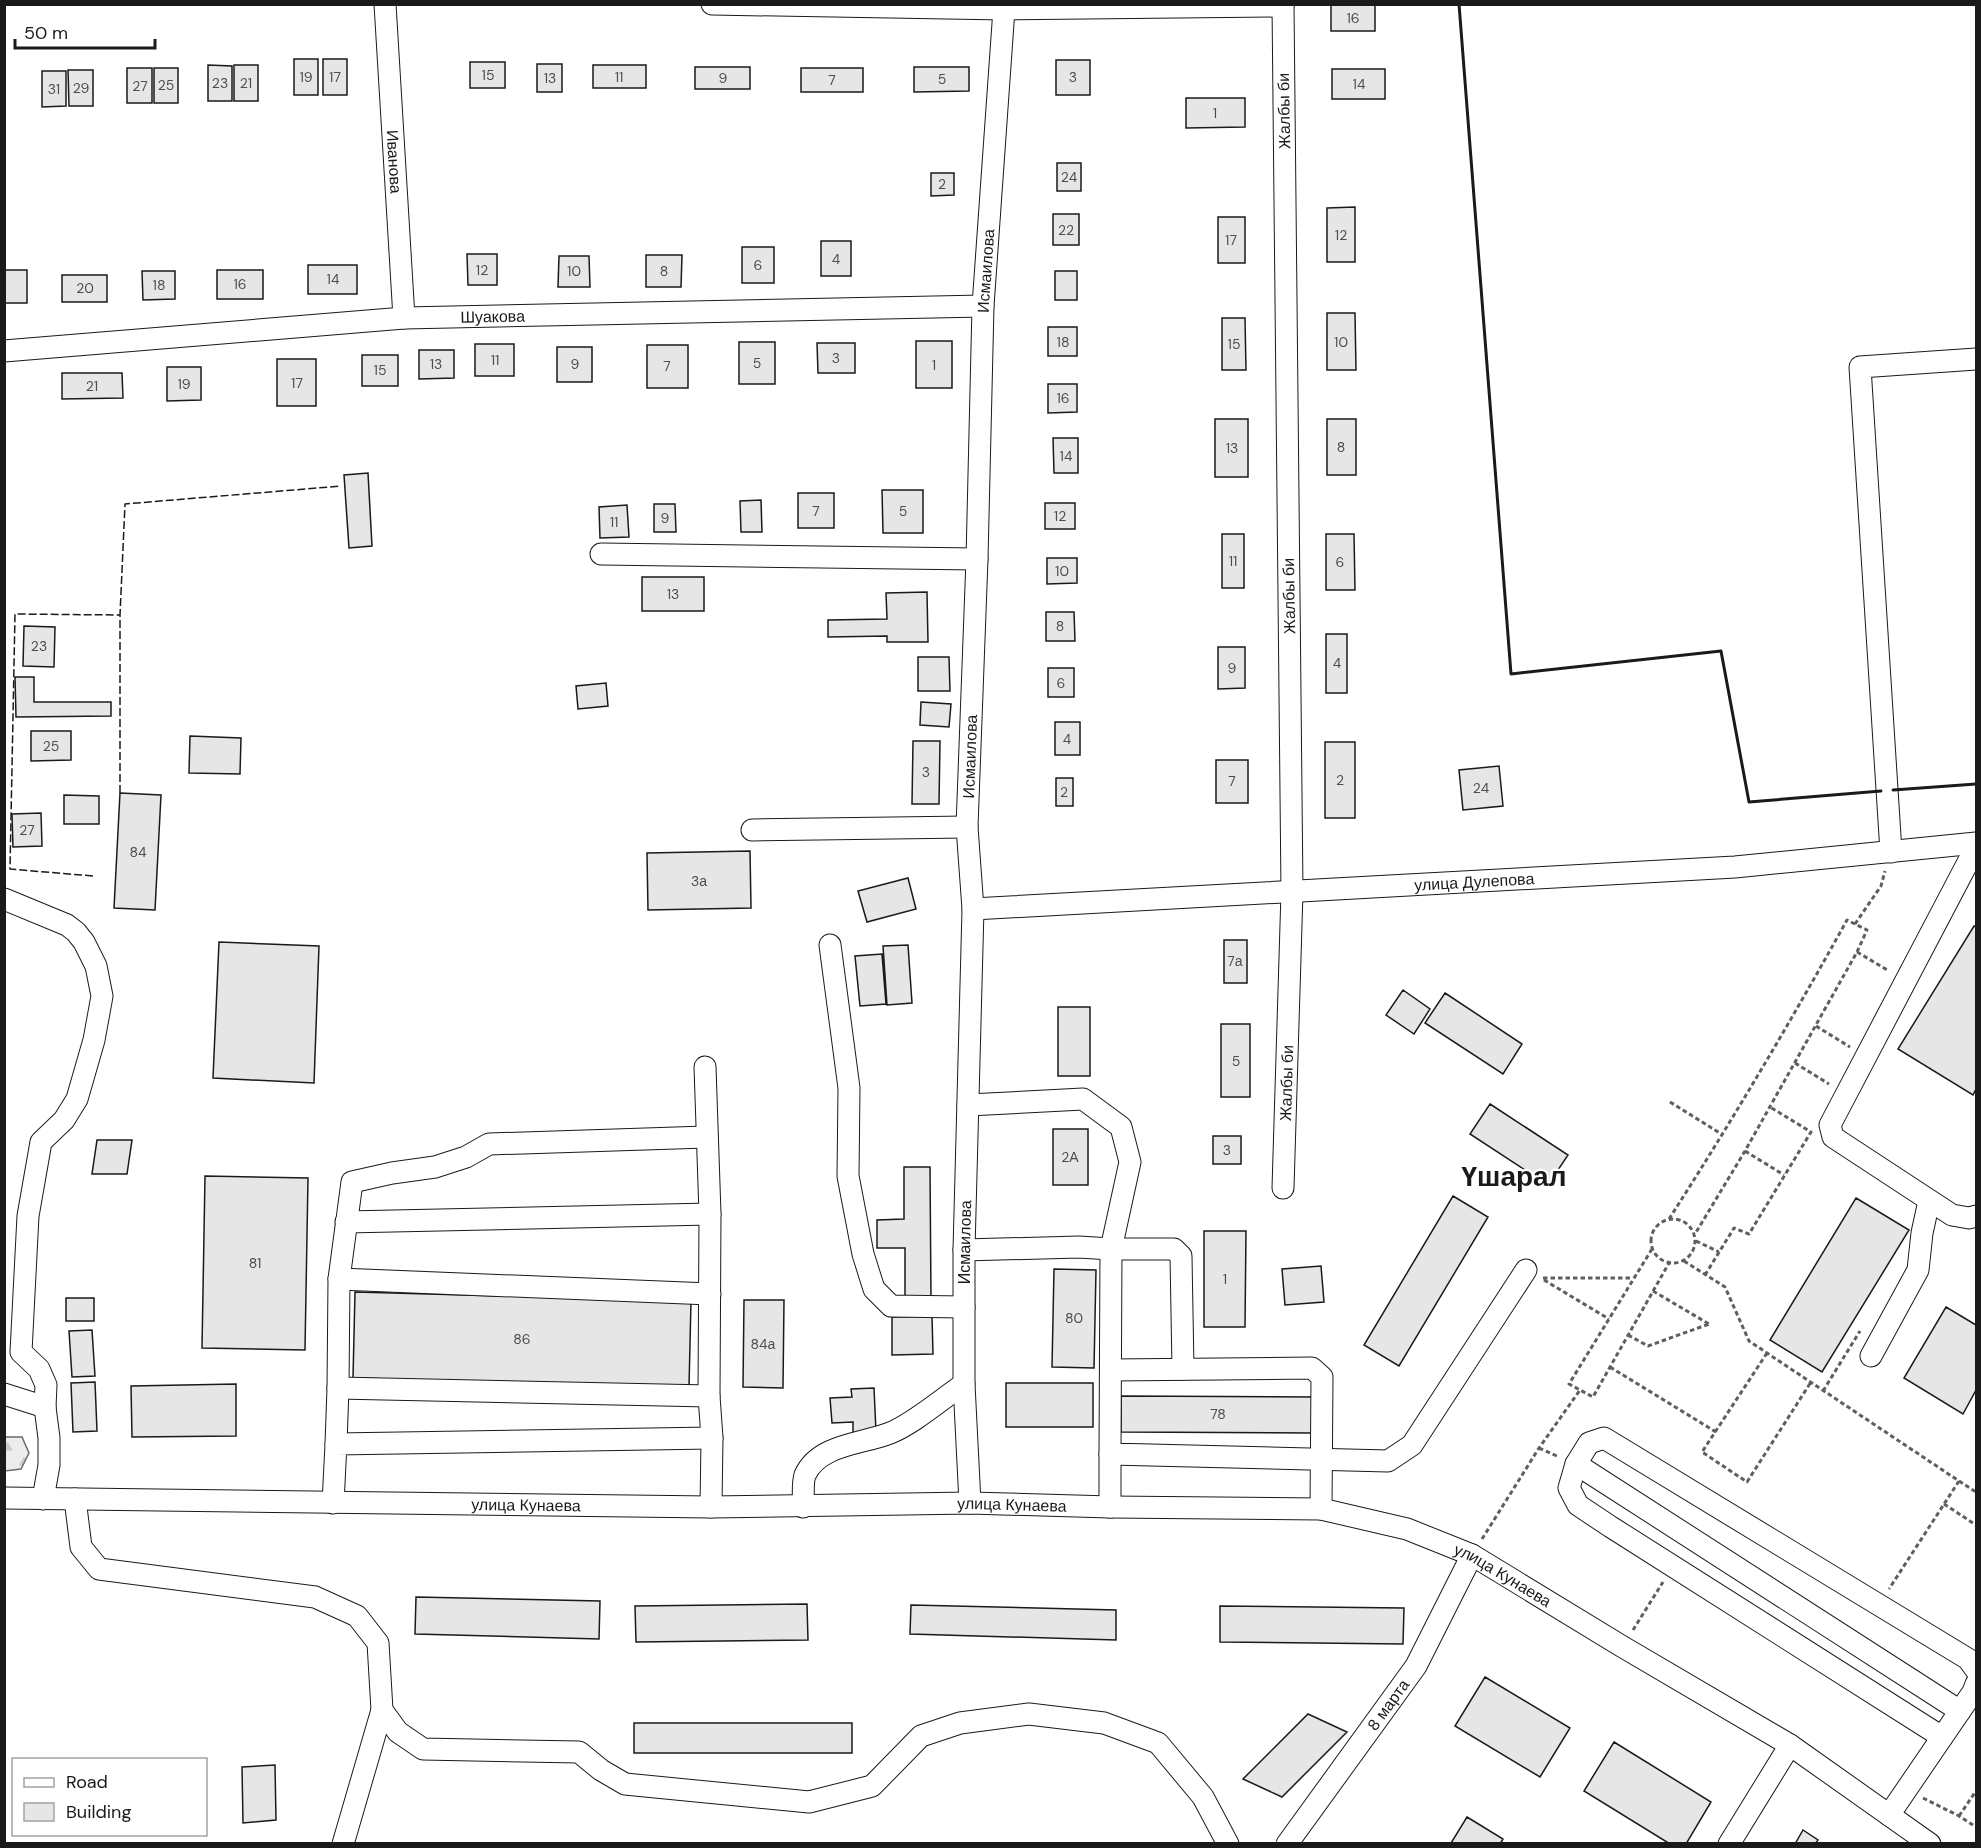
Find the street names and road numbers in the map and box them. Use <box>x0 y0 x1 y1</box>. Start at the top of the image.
street label: Жалбы би <box>1273 73 1295 149</box>
street label: Иванова <box>382 129 407 194</box>
street label: Исмаилова <box>972 228 999 313</box>
street label: Шуакова <box>460 305 525 327</box>
street label: Жалбы би <box>1278 558 1300 634</box>
street label: Исмаилова <box>958 714 982 799</box>
street label: улица Дулепова <box>1414 868 1535 895</box>
street label: Жалбы би <box>1275 1045 1298 1121</box>
street label: Исмаилова <box>953 1200 976 1284</box>
street label: улица Кунаева <box>957 1492 1067 1516</box>
street label: улица Кунаева <box>471 1493 581 1516</box>
street label: улица Кунаева <box>1451 1538 1556 1612</box>
street label: 8 марта <box>1362 1675 1414 1735</box>

